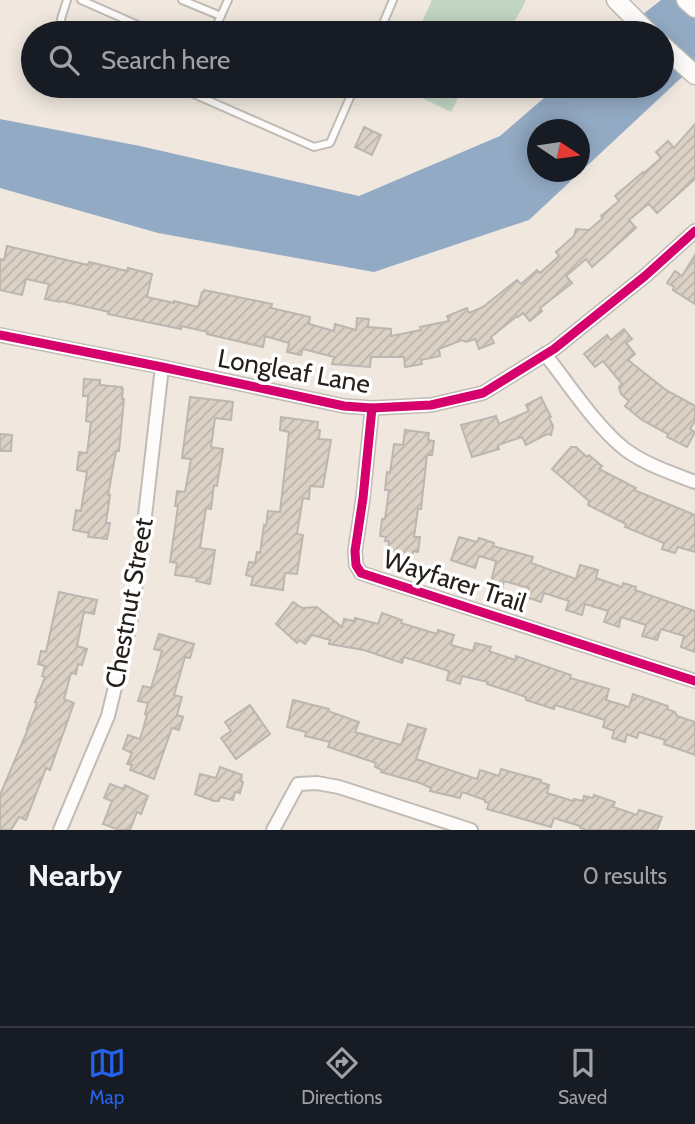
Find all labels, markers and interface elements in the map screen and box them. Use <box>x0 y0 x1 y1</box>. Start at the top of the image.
search box <box>21 21 674 98</box>
icon: search <box>45 41 83 79</box>
text: Search here <box>101 44 230 76</box>
north arrow <box>527 119 590 182</box>
street label: Longleaf Lane <box>215 342 373 400</box>
street label: Chestnut Street <box>98 515 160 691</box>
street label: Wayfarer Trail <box>379 543 531 619</box>
text: Nearby <box>28 857 122 894</box>
text: 0 results <box>583 862 667 890</box>
tab: Map <box>88 1044 126 1109</box>
tab: Directions <box>301 1044 382 1109</box>
tab: Saved <box>558 1044 607 1109</box>

